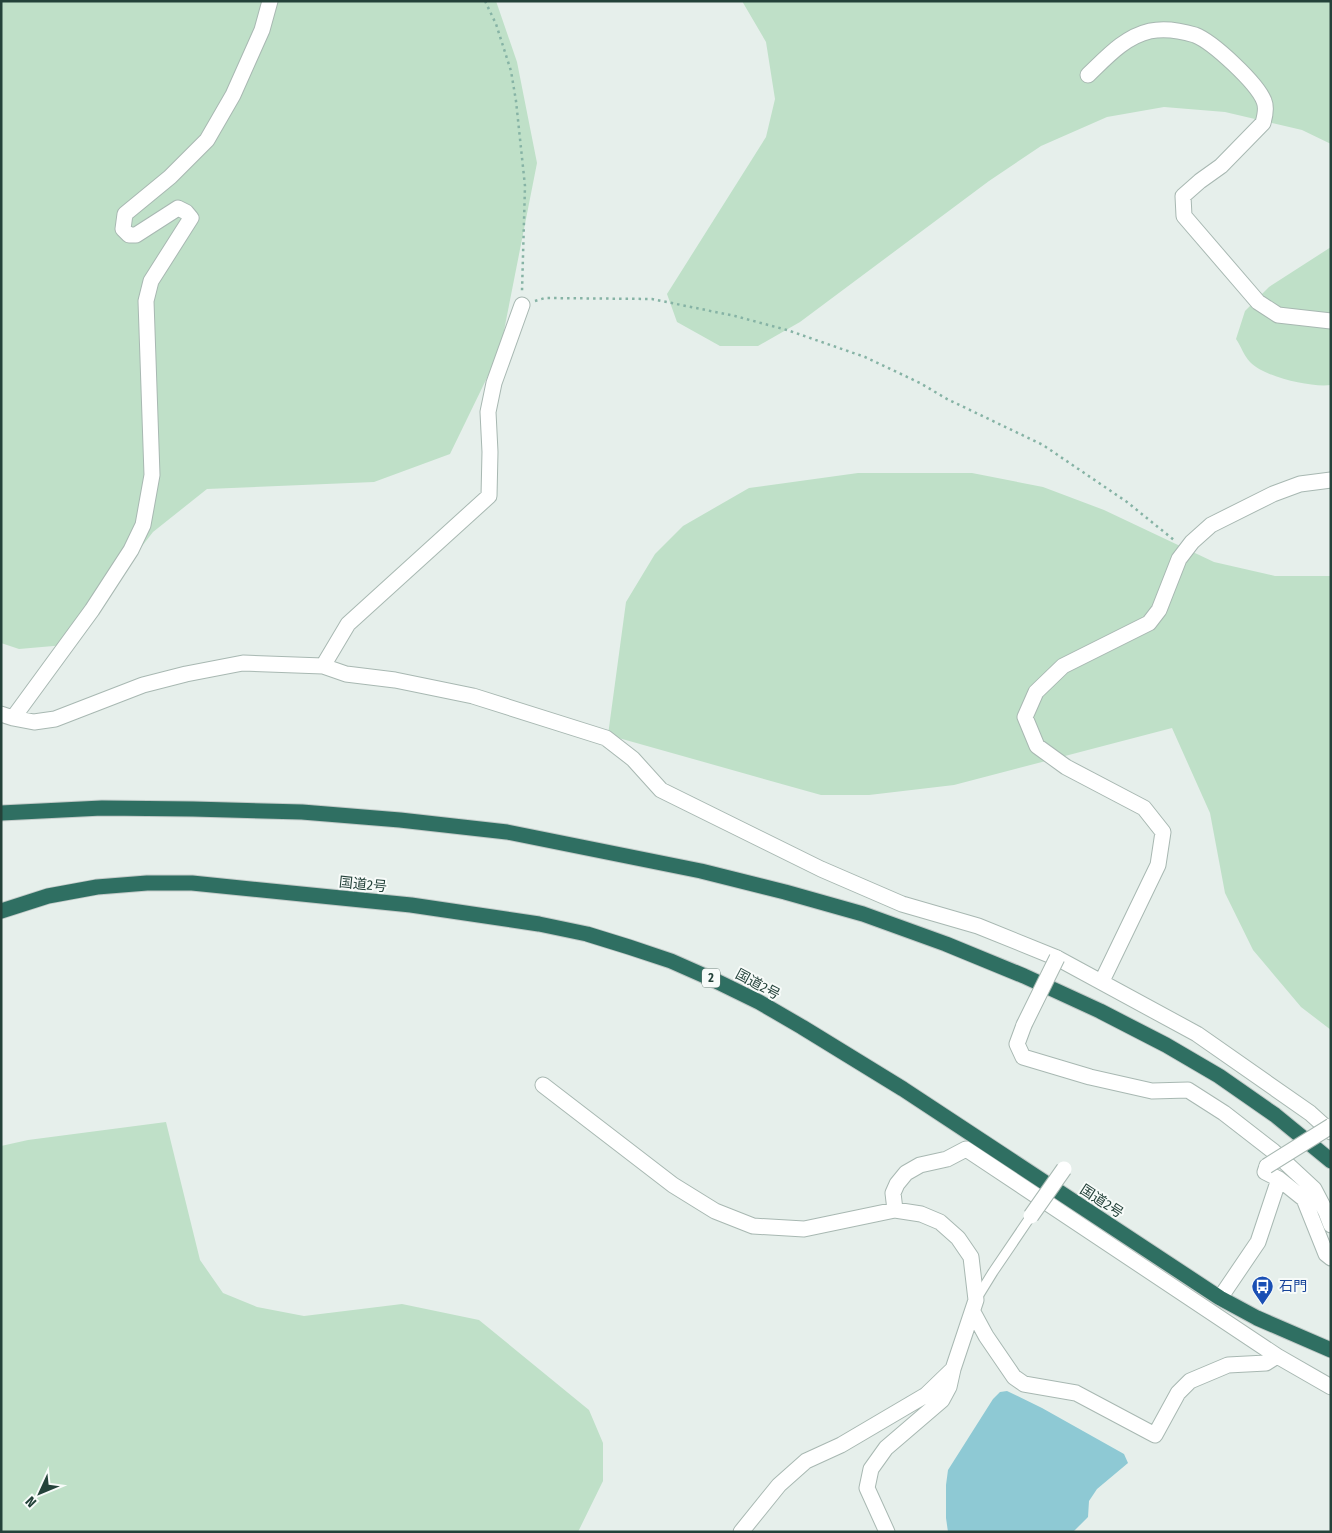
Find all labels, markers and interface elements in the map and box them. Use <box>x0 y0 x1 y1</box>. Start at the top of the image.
street label: 国道2号 <box>338 874 388 895</box>
street label: 国道2号 <box>733 966 783 1003</box>
road number: 2 <box>702 968 720 988</box>
street label: 国道2号 <box>1077 1181 1127 1222</box>
bus stop icon: 石門 <box>1251 1274 1275 1305</box>
place label: 石門 <box>1279 1278 1307 1295</box>
north arrow <box>15 1468 65 1518</box>
text: N <box>22 1493 40 1511</box>

